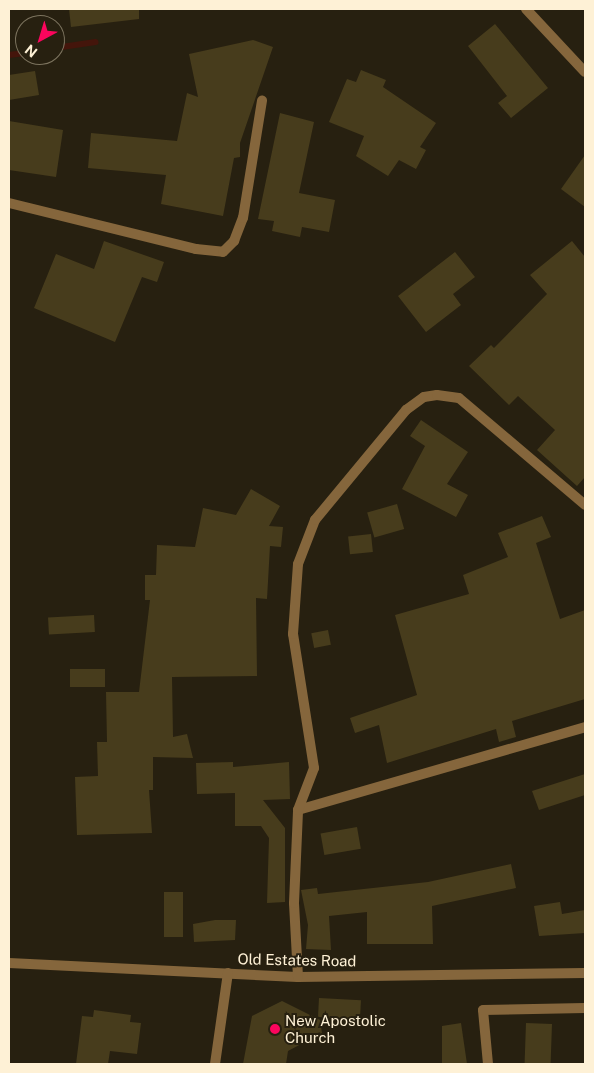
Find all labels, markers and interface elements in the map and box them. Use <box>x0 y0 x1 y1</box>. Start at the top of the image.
north arrow <box>15 15 65 65</box>
text: N <box>22 41 40 61</box>
street label: Old Estates Road <box>237 950 357 970</box>
place label: New Apostolic Church <box>285 1011 386 1046</box>
marker: New Apostolic Church <box>269 1023 281 1035</box>

